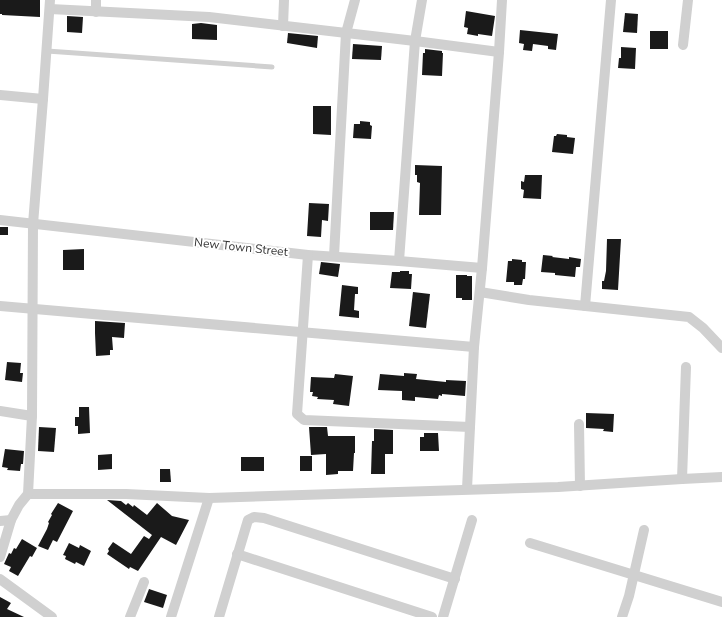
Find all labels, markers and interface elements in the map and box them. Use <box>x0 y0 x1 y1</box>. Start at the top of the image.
street label: New Town Street <box>193 234 289 260</box>

